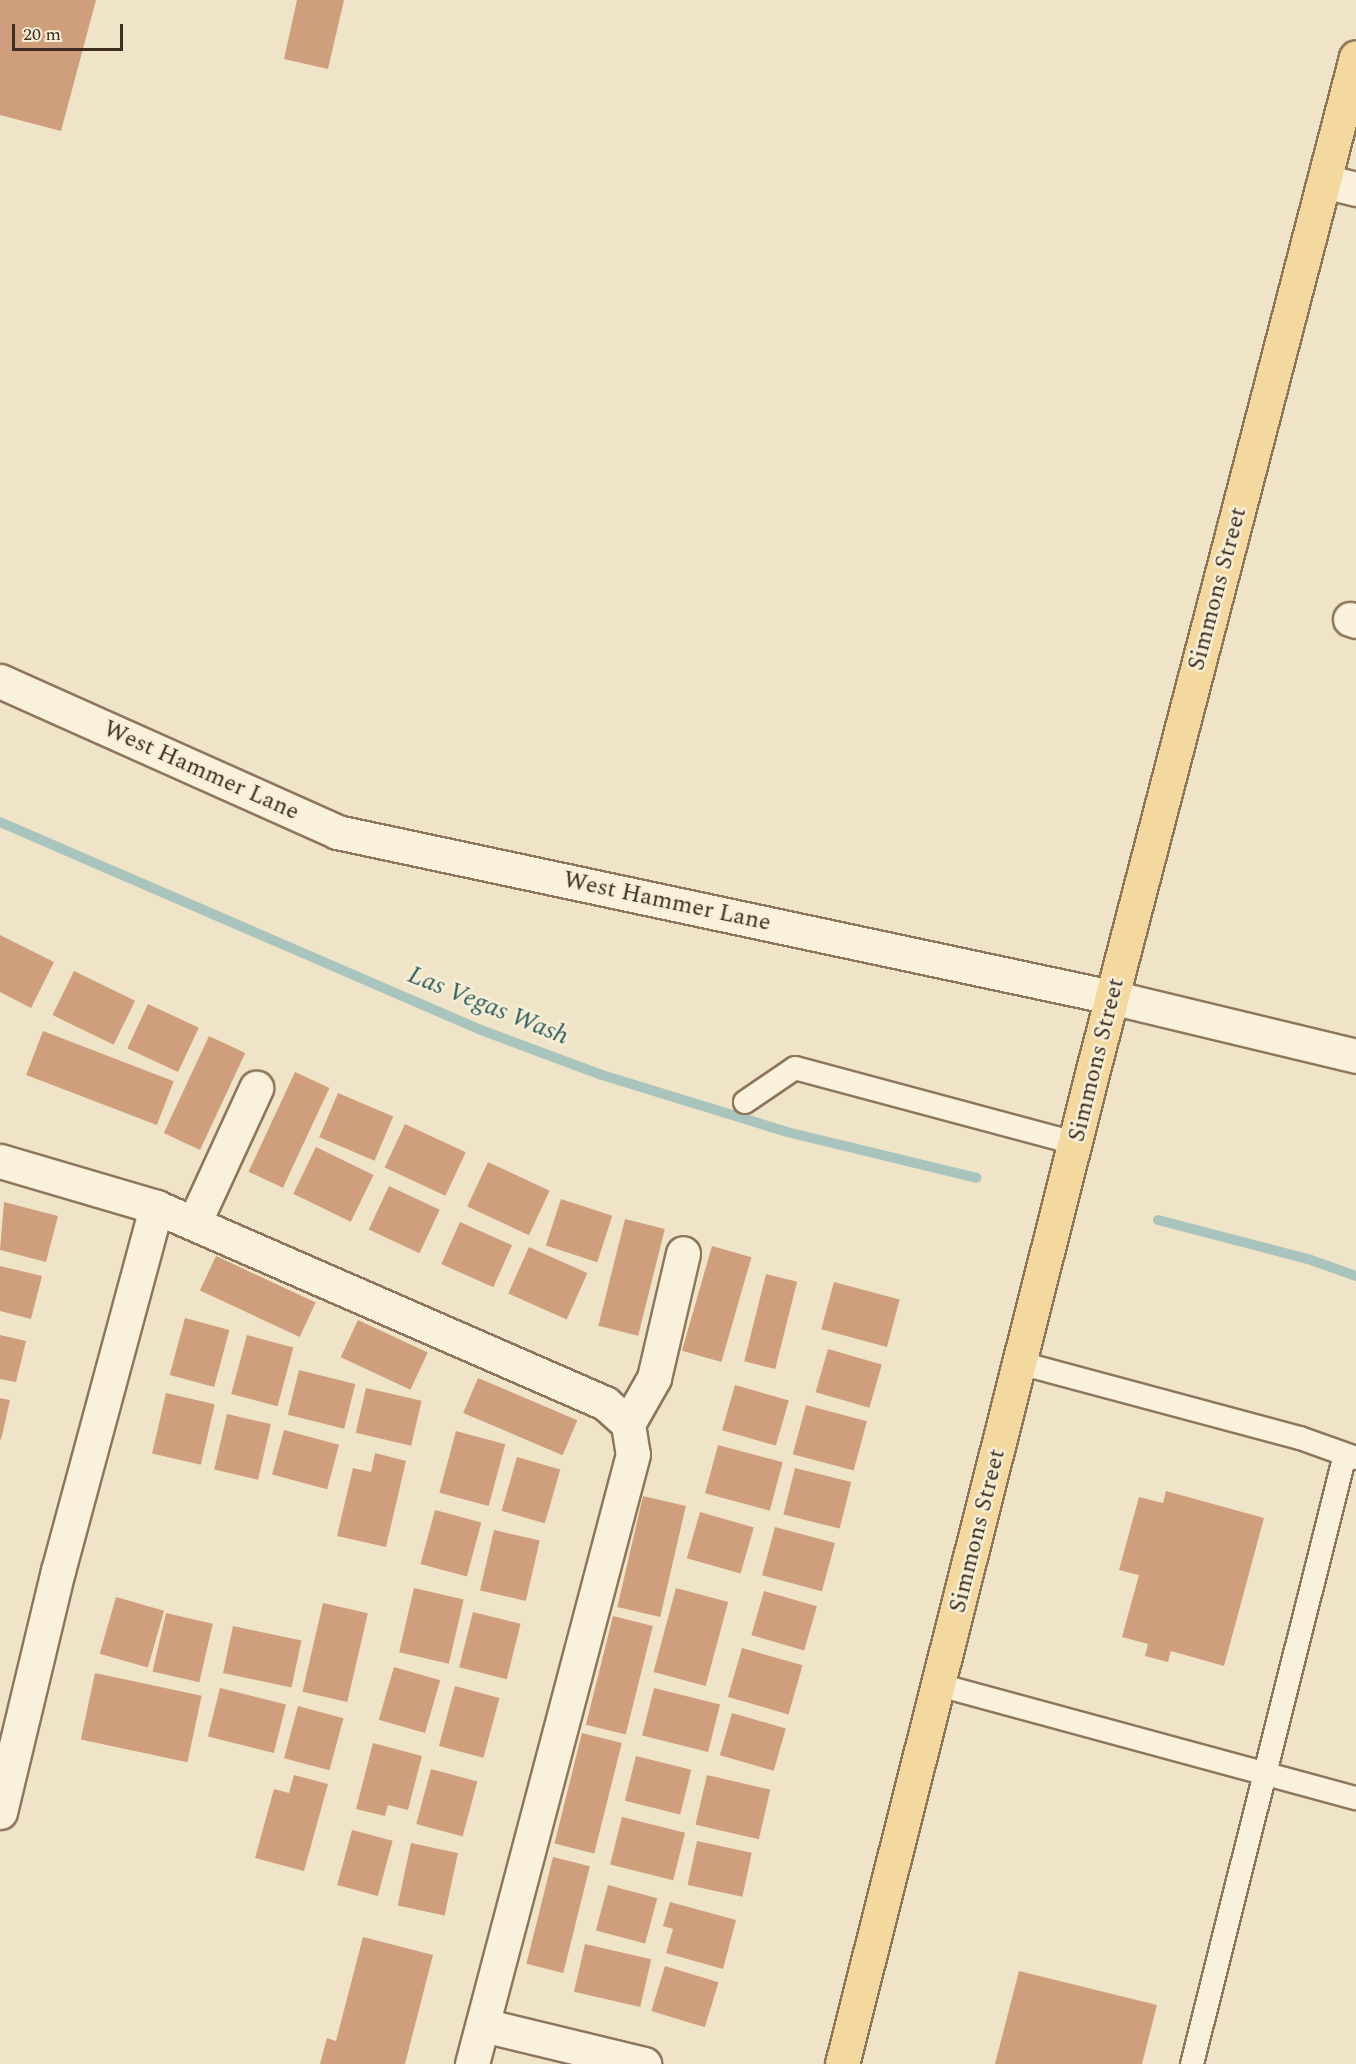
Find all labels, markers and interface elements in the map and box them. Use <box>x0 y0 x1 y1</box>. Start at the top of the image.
scale bar <box>15 12 126 50</box>
text: 20 m <box>23 21 61 48</box>
street label: Simmons Street <box>1182 504 1254 674</box>
street label: West Hammer Lane <box>99 715 303 827</box>
street label: West Hammer Lane <box>561 866 773 938</box>
water label: Las Vegas Wash <box>403 960 573 1052</box>
street label: Simmons Street <box>1063 975 1131 1145</box>
street label: Simmons Street <box>944 1446 1012 1616</box>

